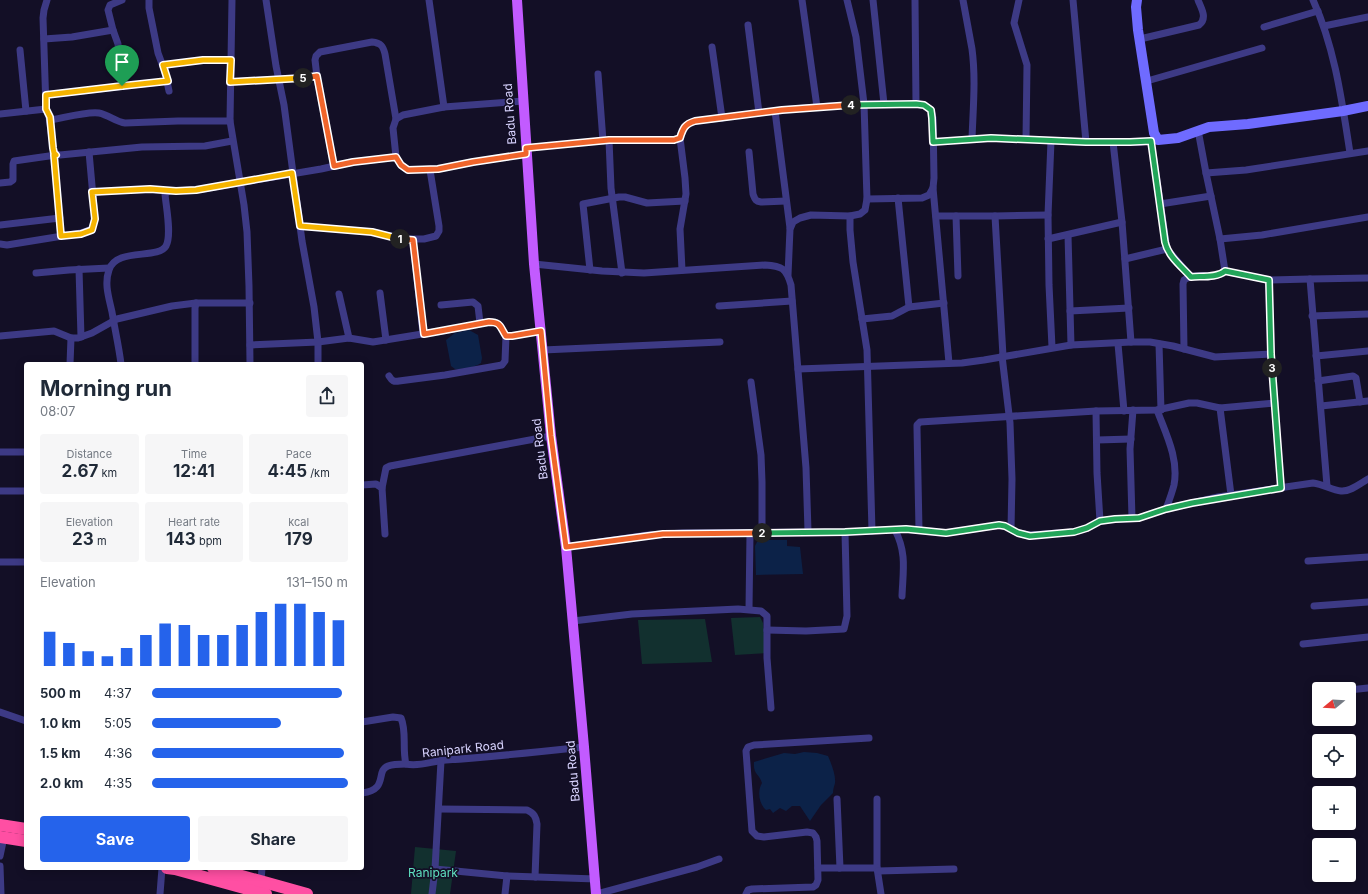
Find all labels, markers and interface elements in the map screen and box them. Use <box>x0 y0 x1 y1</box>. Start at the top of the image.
pin <box>105 45 139 86</box>
icon: arrive <box>111 51 133 73</box>
pin: 5 <box>293 68 313 88</box>
text: 5 <box>299 71 307 85</box>
street label: Badu Road <box>500 83 519 145</box>
pin: 4 <box>841 95 861 115</box>
text: 4 <box>847 98 855 112</box>
pin: 1 <box>390 229 410 249</box>
text: 1 <box>398 232 402 246</box>
pin: 3 <box>1262 358 1282 378</box>
text: 3 <box>1268 361 1276 375</box>
text: Morning run <box>40 375 172 401</box>
button: share <box>306 375 348 417</box>
text: 08:07 <box>40 403 75 419</box>
street label: Badu Road <box>528 418 551 480</box>
text: Distance <box>67 447 112 461</box>
text: Time <box>181 447 207 461</box>
text: Pace <box>286 447 312 461</box>
text: 2.67 <box>62 461 98 481</box>
text: 12:41 <box>173 461 215 481</box>
text: 4:45 <box>268 461 307 481</box>
text: km <box>98 466 117 480</box>
text: /km <box>307 466 330 480</box>
text: Elevation <box>66 515 113 529</box>
text: Heart rate <box>168 515 220 529</box>
text: kcal <box>288 515 309 529</box>
pin: 2 <box>752 523 772 543</box>
text: 2 <box>759 526 765 540</box>
text: 23 <box>72 529 94 549</box>
text: 143 <box>166 529 196 549</box>
text: 179 <box>285 529 313 549</box>
text: m <box>94 534 107 548</box>
text: bpm <box>196 534 222 548</box>
text: Elevation <box>40 574 96 590</box>
text: 131–150 m <box>286 574 348 590</box>
north arrow <box>1312 682 1356 726</box>
map controls <box>1312 682 1356 882</box>
text: 500 m <box>40 685 81 701</box>
text: 4:37 <box>104 685 132 701</box>
text: 1.0 km <box>40 715 81 731</box>
text: 5:05 <box>104 715 132 731</box>
button: locate <box>1312 734 1356 778</box>
street label: Ranipark Road <box>421 737 505 760</box>
street label: Badu Road <box>562 740 583 802</box>
text: 1.5 km <box>40 745 81 761</box>
text: 4:36 <box>104 745 132 761</box>
text: 2.0 km <box>40 775 83 791</box>
text: 4:35 <box>104 775 132 791</box>
button: + <box>1312 786 1356 830</box>
button: Save <box>40 816 190 862</box>
button: Share <box>198 816 348 862</box>
button: − <box>1312 838 1356 882</box>
park label: Ranipark <box>408 865 458 880</box>

